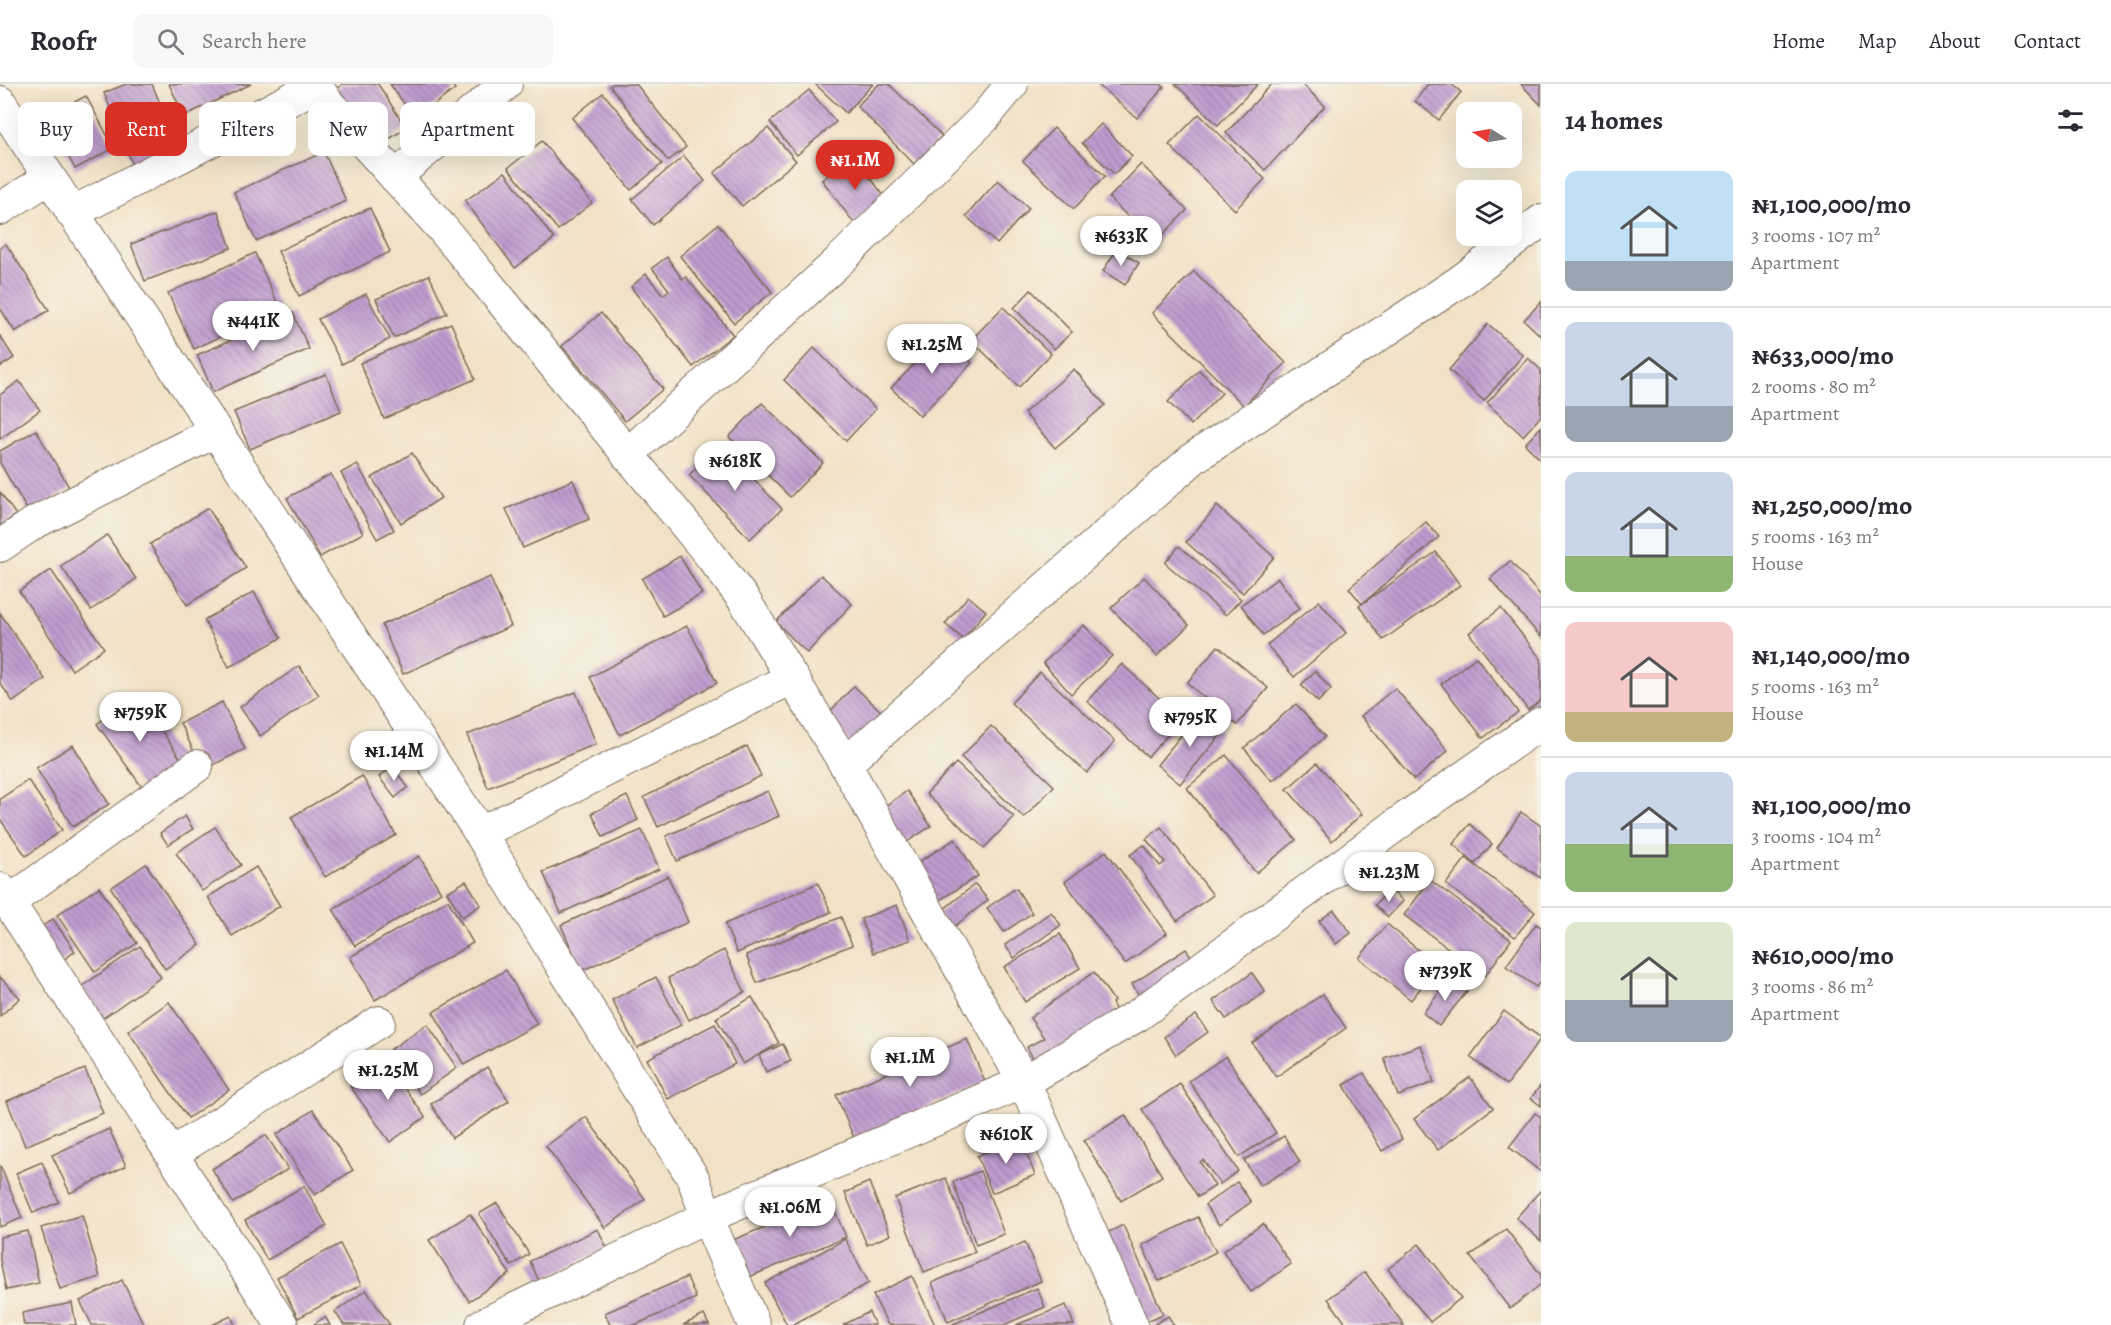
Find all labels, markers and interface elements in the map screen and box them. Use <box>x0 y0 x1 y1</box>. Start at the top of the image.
search box <box>133 14 553 68</box>
text: Roofr <box>30 22 97 60</box>
icon: search <box>154 25 187 58</box>
text: Search here <box>202 26 307 56</box>
text: Home <box>1772 27 1825 55</box>
text: Map <box>1858 27 1896 55</box>
text: About <box>1929 27 1981 55</box>
text: Contact <box>2014 27 2081 55</box>
chip: Buy <box>18 102 93 156</box>
chip: Rent <box>105 102 187 156</box>
chip: Filters <box>199 102 296 156</box>
chip: New <box>308 102 388 156</box>
chip: Apartment <box>400 102 535 156</box>
north arrow <box>1456 102 1522 168</box>
map controls <box>1456 102 1522 246</box>
text: 14 homes <box>1565 103 1663 138</box>
icon: filters <box>2054 104 2087 137</box>
pin: ₦1.1M <box>813 140 897 191</box>
text: ₦1.1M <box>830 146 880 173</box>
button: layers <box>1456 180 1522 246</box>
text: ₦1,100,000/mo <box>1751 187 1911 222</box>
icon: home <box>1613 195 1685 267</box>
pin: ₦633K <box>1079 216 1163 267</box>
text: ₦633K <box>1094 222 1148 249</box>
text: 3 rooms · 107 m² <box>1751 222 1880 249</box>
text: Apartment <box>1751 249 1840 276</box>
pin: ₦441K <box>211 301 295 352</box>
text: ₦441K <box>226 307 280 334</box>
pin: ₦1.25M <box>883 324 981 375</box>
text: ₦1.25M <box>901 330 963 357</box>
text: ₦633,000/mo <box>1751 338 1894 373</box>
icon: home <box>1613 346 1685 418</box>
text: 2 rooms · 80 m² <box>1751 373 1876 400</box>
text: Apartment <box>1751 400 1840 427</box>
pin: ₦618K <box>693 441 777 492</box>
text: ₦618K <box>708 447 762 474</box>
text: ₦1,250,000/mo <box>1751 488 1912 523</box>
icon: home <box>1613 496 1685 568</box>
text: 5 rooms · 163 m² <box>1751 523 1879 550</box>
text: House <box>1751 550 1803 577</box>
text: ₦1,140,000/mo <box>1751 638 1910 673</box>
icon: home <box>1613 646 1685 718</box>
text: 5 rooms · 163 m² <box>1751 673 1879 700</box>
pin: ₦759K <box>98 692 182 743</box>
pin: ₦795K <box>1148 697 1232 748</box>
text: ₦759K <box>113 698 167 725</box>
text: House <box>1751 700 1803 727</box>
text: ₦795K <box>1163 703 1217 730</box>
pin: ₦1.14M <box>345 731 443 782</box>
text: ₦1.14M <box>364 737 424 764</box>
text: ₦1,100,000/mo <box>1751 788 1911 823</box>
icon: home <box>1613 796 1685 868</box>
text: 3 rooms · 104 m² <box>1751 823 1881 850</box>
text: Apartment <box>1751 850 1840 877</box>
pin: ₦1.23M <box>1340 852 1438 903</box>
text: ₦1.23M <box>1358 858 1420 885</box>
text: ₦610,000/mo <box>1751 938 1894 973</box>
icon: home <box>1613 946 1685 1018</box>
pin: ₦739K <box>1403 951 1487 1002</box>
text: ₦739K <box>1418 957 1472 984</box>
text: 3 rooms · 86 m² <box>1751 973 1873 1000</box>
text: Apartment <box>1751 1000 1840 1027</box>
pin: ₦1.1M <box>868 1037 952 1088</box>
text: ₦1.1M <box>885 1043 935 1070</box>
pin: ₦1.25M <box>339 1050 437 1101</box>
text: ₦1.25M <box>357 1056 419 1083</box>
pin: ₦610K <box>964 1114 1048 1165</box>
text: ₦610K <box>979 1120 1033 1147</box>
pin: ₦1.06M <box>741 1187 839 1238</box>
text: ₦1.06M <box>759 1193 822 1220</box>

